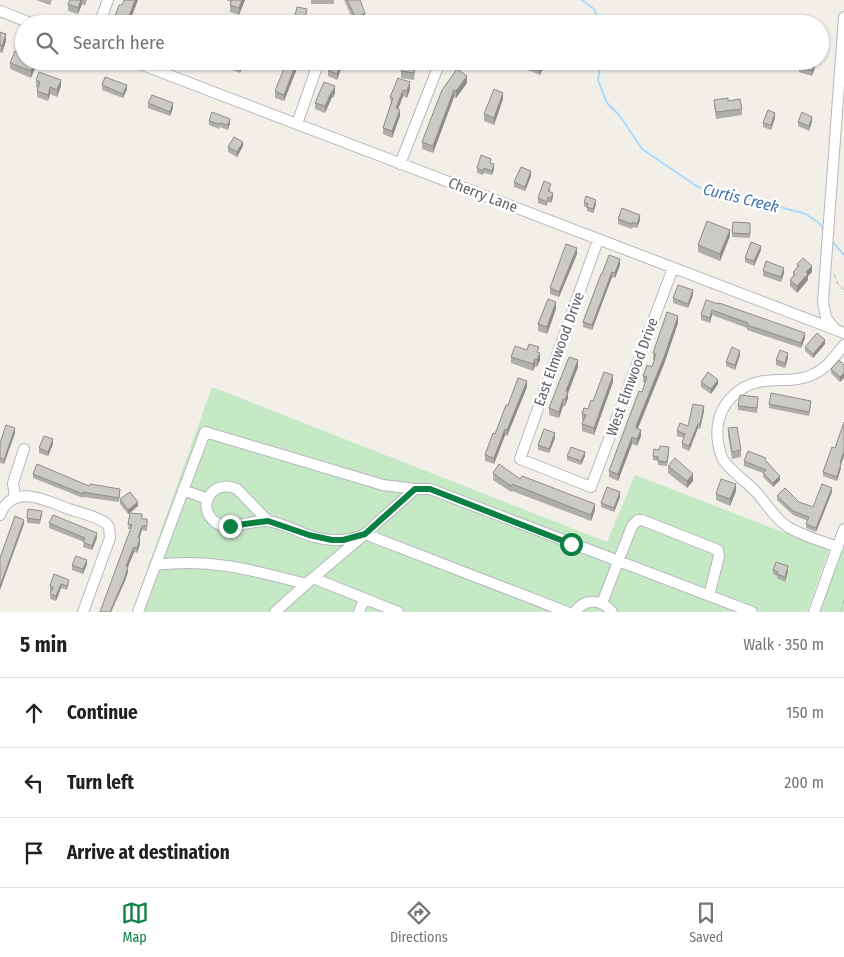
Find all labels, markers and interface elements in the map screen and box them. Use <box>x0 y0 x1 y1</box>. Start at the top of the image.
search box <box>15 15 829 70</box>
icon: search <box>33 29 61 57</box>
text: Search here <box>73 31 165 54</box>
street label: Cherry Lane <box>446 174 520 216</box>
water label: Curtis Creek <box>701 179 781 217</box>
street label: East Elmwood Drive <box>530 289 588 409</box>
street label: West Elmwood Drive <box>602 315 662 439</box>
route end <box>219 515 242 538</box>
route start <box>560 533 583 556</box>
text: 5 min <box>20 632 67 658</box>
text: Walk · 350 m <box>743 635 824 654</box>
icon: ahead <box>20 699 48 727</box>
text: Continue <box>67 701 138 724</box>
text: 150 m <box>786 703 824 722</box>
icon: left <box>20 769 48 797</box>
text: Turn left <box>67 771 134 794</box>
text: 200 m <box>784 773 824 792</box>
icon: arrive <box>20 839 48 867</box>
text: Arrive at destination <box>67 841 230 864</box>
tab: Map <box>121 899 149 946</box>
tab: Directions <box>390 899 448 946</box>
tab: Saved <box>689 899 723 946</box>

